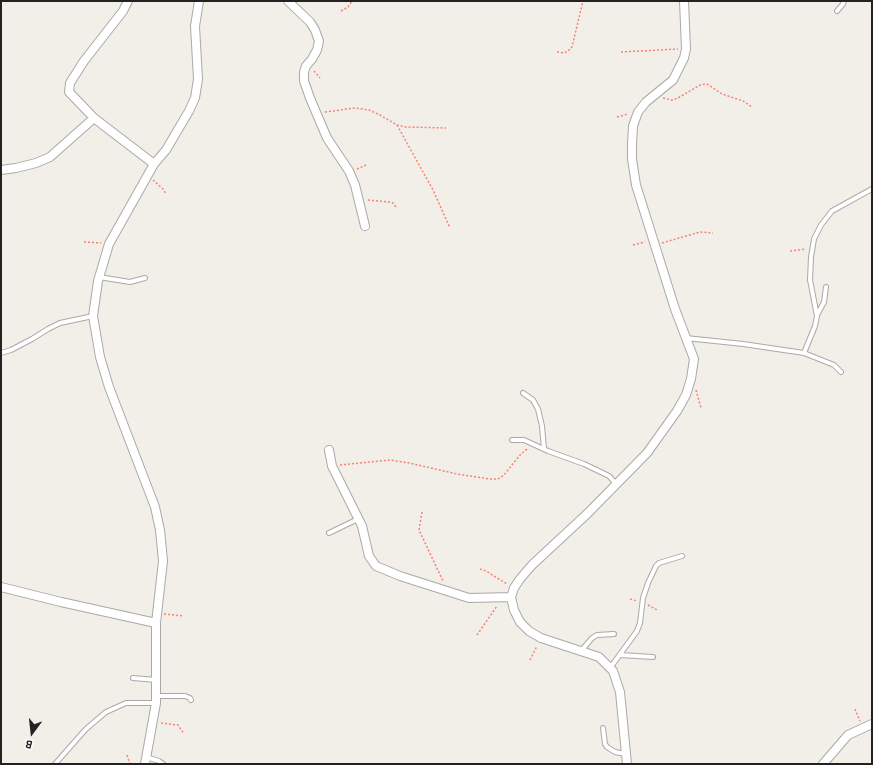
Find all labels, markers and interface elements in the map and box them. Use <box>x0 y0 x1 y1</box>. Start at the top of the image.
north arrow <box>12 713 52 753</box>
text: B <box>24 737 34 752</box>

